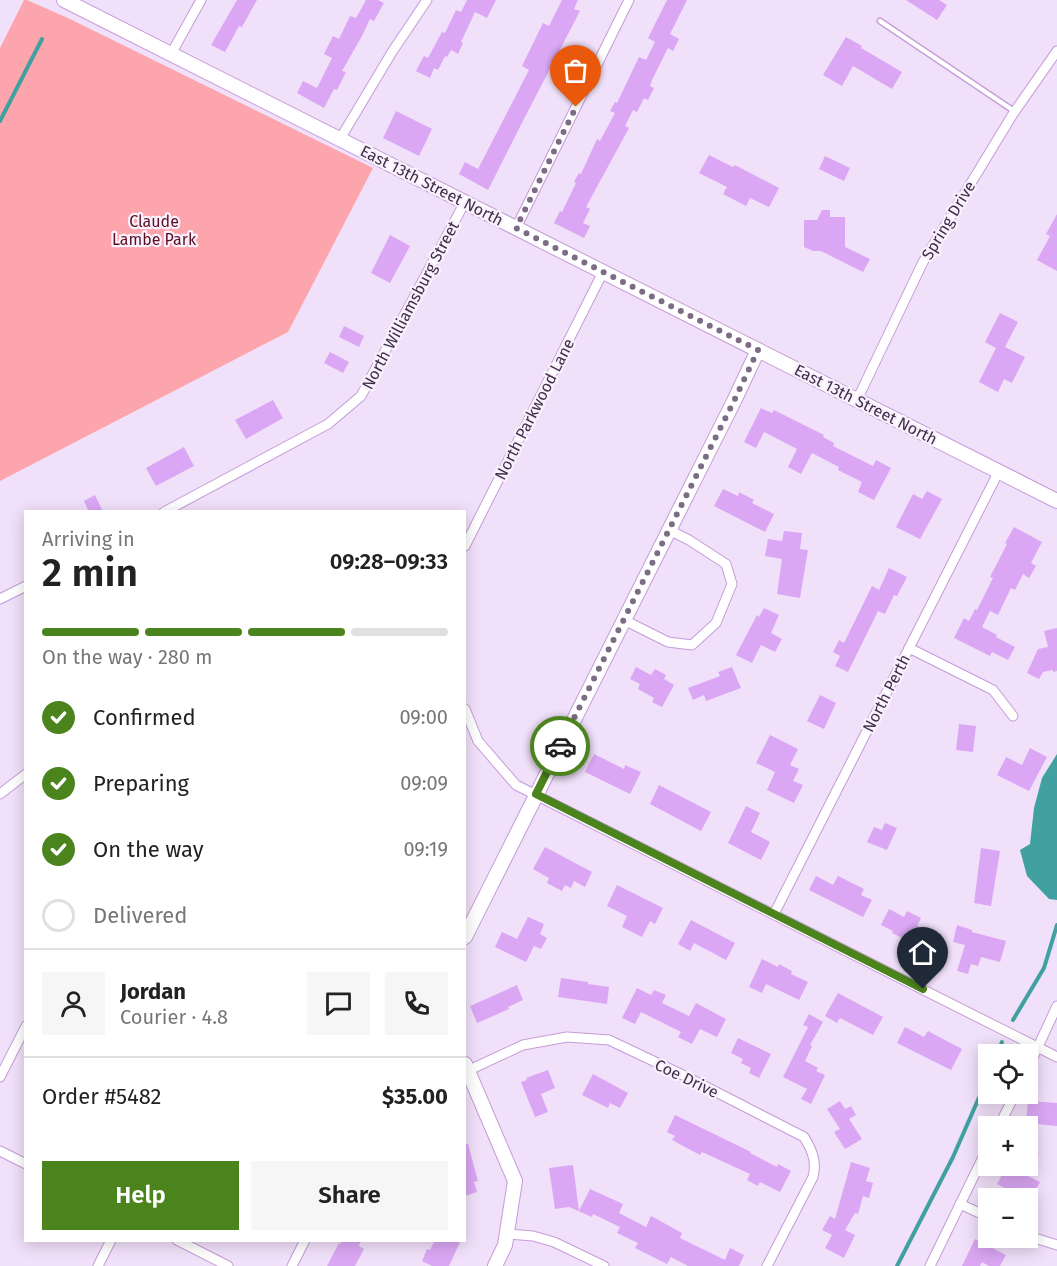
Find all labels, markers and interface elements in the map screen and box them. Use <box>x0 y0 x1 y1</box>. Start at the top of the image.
pin <box>550 45 601 107</box>
icon: bag <box>559 54 592 87</box>
street label: East 13th Street North <box>357 141 506 230</box>
street label: Spring Drive <box>918 177 979 263</box>
park label: Claude Lambe Park <box>112 212 197 249</box>
street label: North Williamsburg Street <box>358 218 463 393</box>
street label: North Parkwood Lane <box>491 335 578 483</box>
street label: East 13th Street North <box>791 360 940 449</box>
text: Arriving in <box>42 527 135 551</box>
text: 09:28–09:33 <box>330 548 448 575</box>
text: 2 min <box>42 550 138 596</box>
text: On the way · 280 m <box>42 645 212 669</box>
street label: North Perth <box>859 651 914 735</box>
icon: check <box>42 701 75 734</box>
text: Confirmed <box>93 704 196 731</box>
text: 09:00 <box>399 705 448 729</box>
courier <box>530 716 590 776</box>
icon: car <box>544 730 577 763</box>
icon: check <box>42 767 75 800</box>
text: Preparing <box>93 770 189 797</box>
text: 09:09 <box>400 771 448 795</box>
icon: check <box>42 833 75 866</box>
text: On the way <box>93 836 204 863</box>
text: 09:19 <box>403 837 448 861</box>
text: Delivered <box>93 902 188 929</box>
pin <box>897 927 948 989</box>
icon: home <box>906 936 939 969</box>
button: person <box>42 972 105 1035</box>
button: chat <box>307 972 370 1035</box>
button: phone <box>385 972 448 1035</box>
text: Jordan <box>120 978 186 1005</box>
text: Courier · 4.8 <box>120 1005 228 1029</box>
map controls <box>978 1044 1038 1248</box>
button: locate <box>978 1044 1038 1104</box>
street label: Coe Drive <box>652 1055 722 1102</box>
text: Order #5482 <box>42 1083 161 1110</box>
text: $35.00 <box>382 1083 448 1110</box>
button: + <box>978 1116 1038 1176</box>
button: Help <box>42 1161 239 1230</box>
button: Share <box>251 1161 448 1230</box>
button: − <box>978 1188 1038 1248</box>

